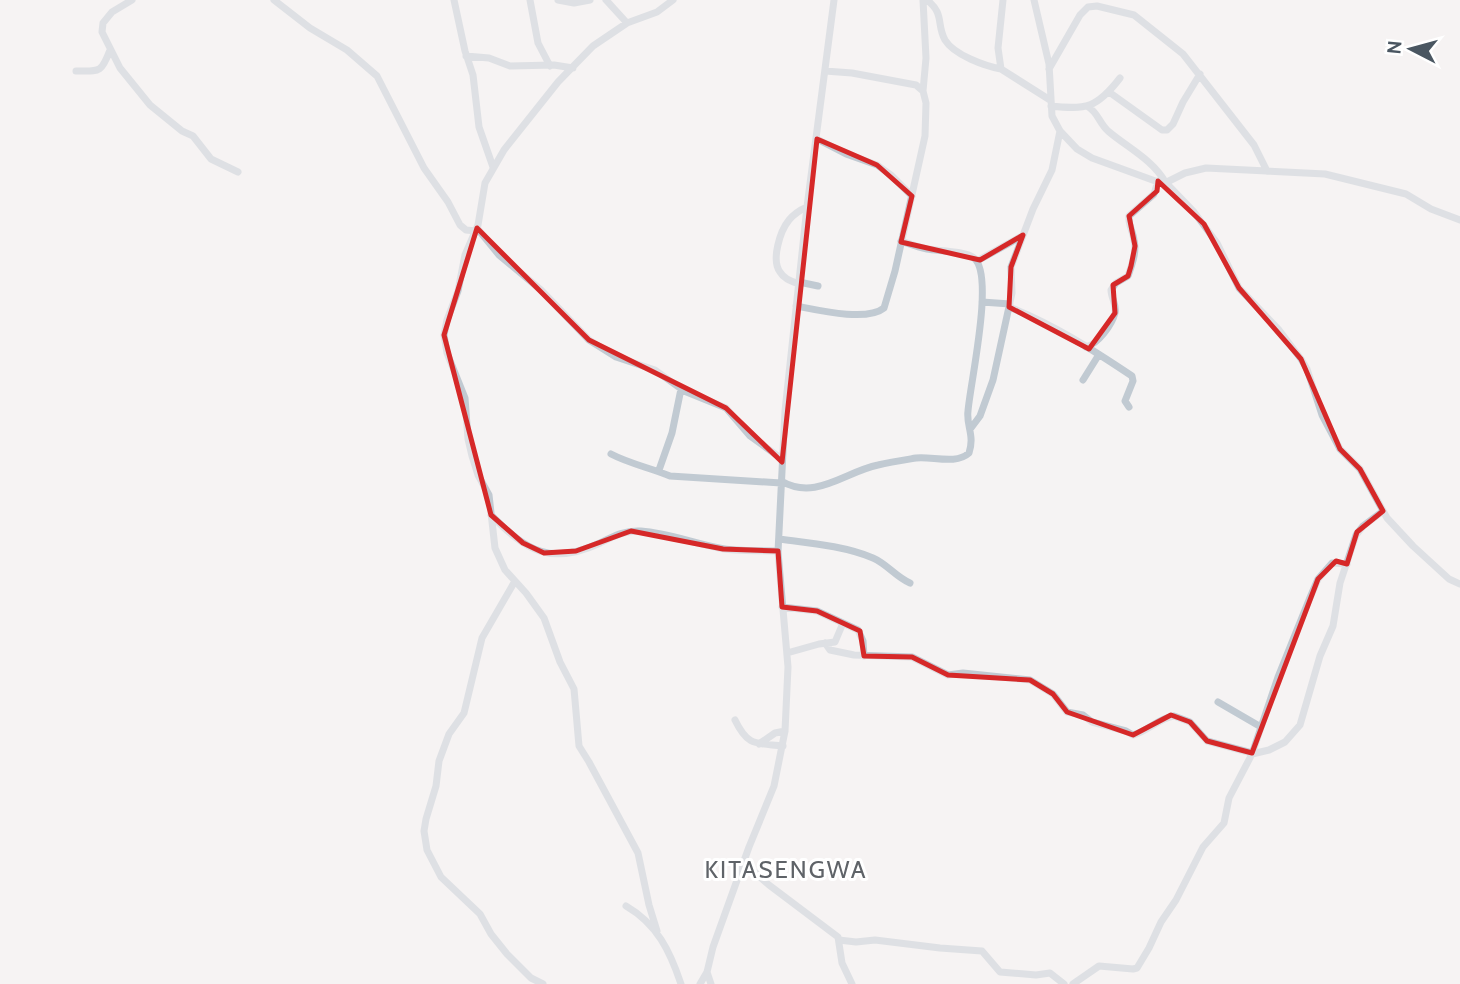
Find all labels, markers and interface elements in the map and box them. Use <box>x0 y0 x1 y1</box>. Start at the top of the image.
north arrow <box>1376 14 1446 84</box>
text: N <box>1382 39 1407 55</box>
district label: KITASENGWA <box>705 855 867 884</box>

